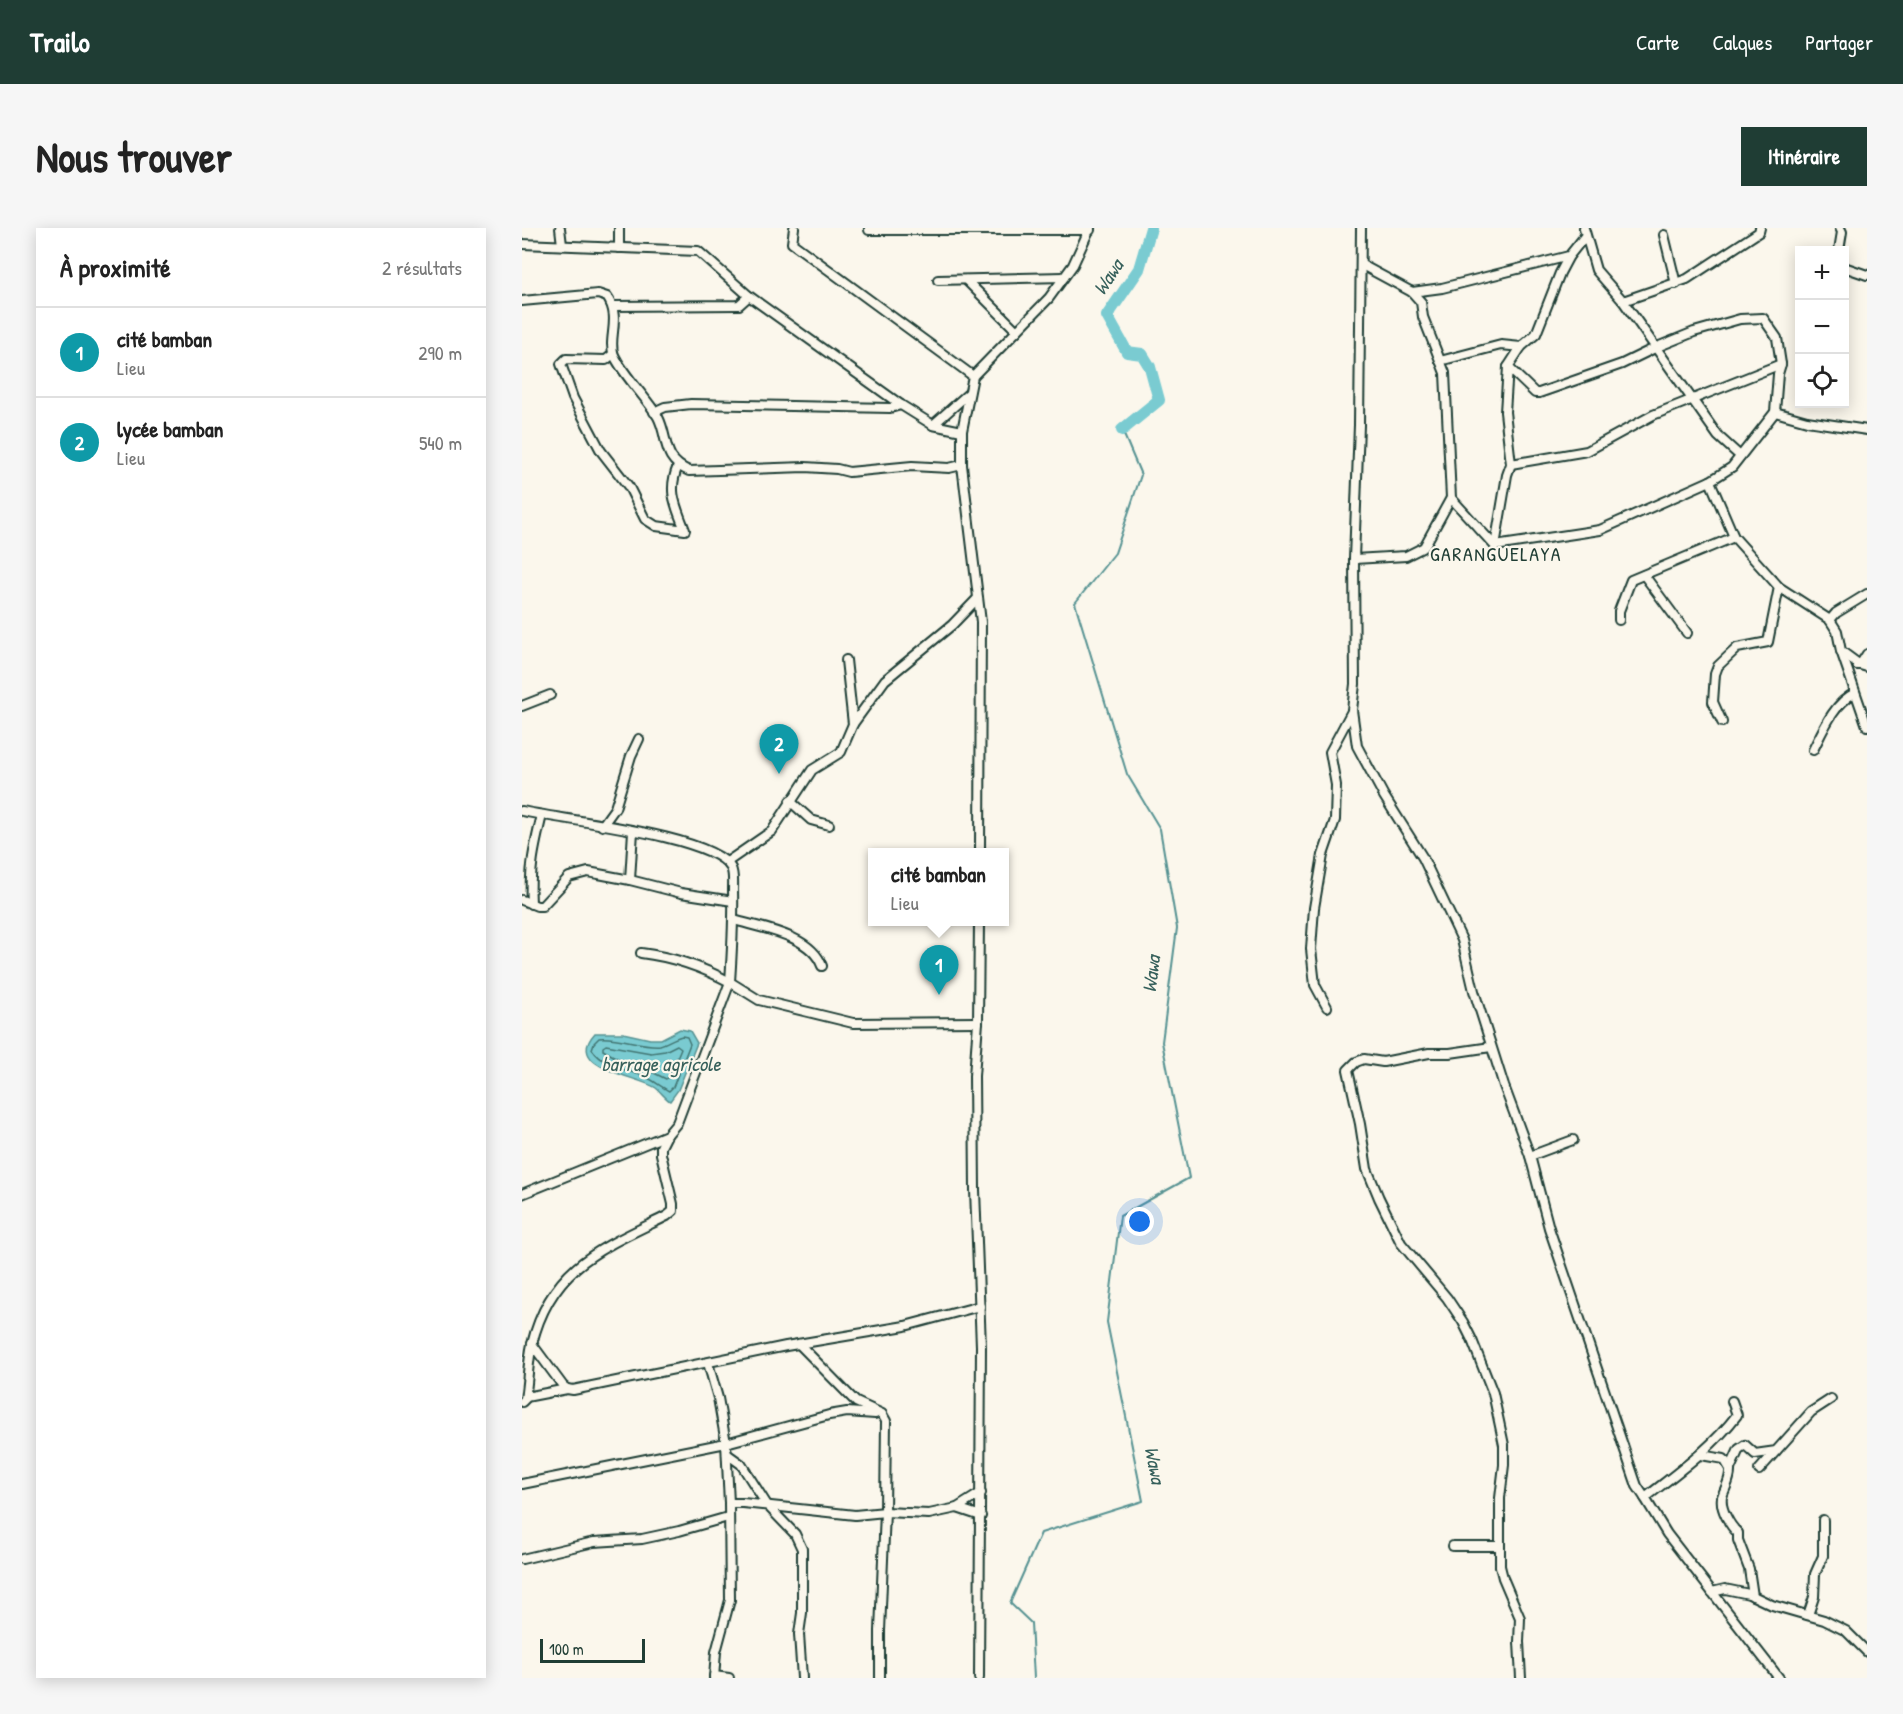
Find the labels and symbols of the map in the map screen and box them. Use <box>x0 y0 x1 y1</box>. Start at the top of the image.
water label: Wawa <box>1086 252 1130 300</box>
district label: GARANGUELAYA <box>1430 540 1562 567</box>
pin: 2 <box>760 724 798 774</box>
pin: 1 <box>920 946 958 995</box>
water label: Wawa <box>1135 952 1166 994</box>
water label: barrage agricole <box>602 1050 721 1078</box>
your location <box>1125 1207 1154 1236</box>
water label: Wawa <box>1139 1444 1173 1488</box>
scale bar <box>540 1636 645 1664</box>

